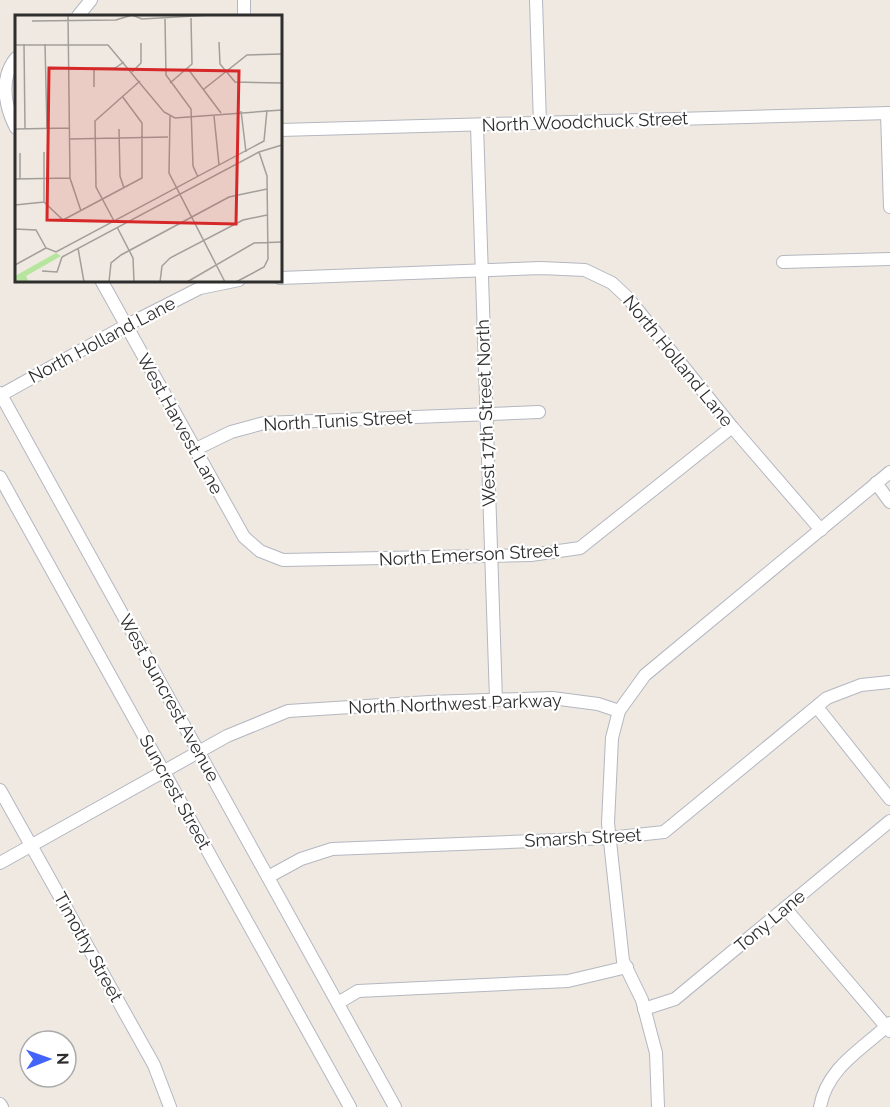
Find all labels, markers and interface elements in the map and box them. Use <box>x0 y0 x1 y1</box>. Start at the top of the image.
inset map <box>15 15 282 282</box>
street label: North Woodchuck Street <box>481 107 689 136</box>
street label: North Holland Lane <box>619 291 738 431</box>
street label: North Holland Lane <box>25 292 179 387</box>
street label: West 17th Street North <box>472 319 499 507</box>
street label: West Harvest Lane <box>133 350 228 498</box>
street label: North Tunis Street <box>263 406 413 435</box>
street label: North Emerson Street <box>378 539 560 570</box>
street label: West Suncrest Avenue <box>115 610 224 785</box>
street label: North Northwest Parkway <box>348 689 562 718</box>
street label: Suncrest Street <box>135 731 216 853</box>
street label: Smarsh Street <box>524 824 642 851</box>
street label: Tony Lane <box>730 885 809 956</box>
street label: Timothy Street <box>50 888 127 1005</box>
north arrow <box>18 1029 78 1089</box>
text: N <box>53 1052 72 1065</box>

